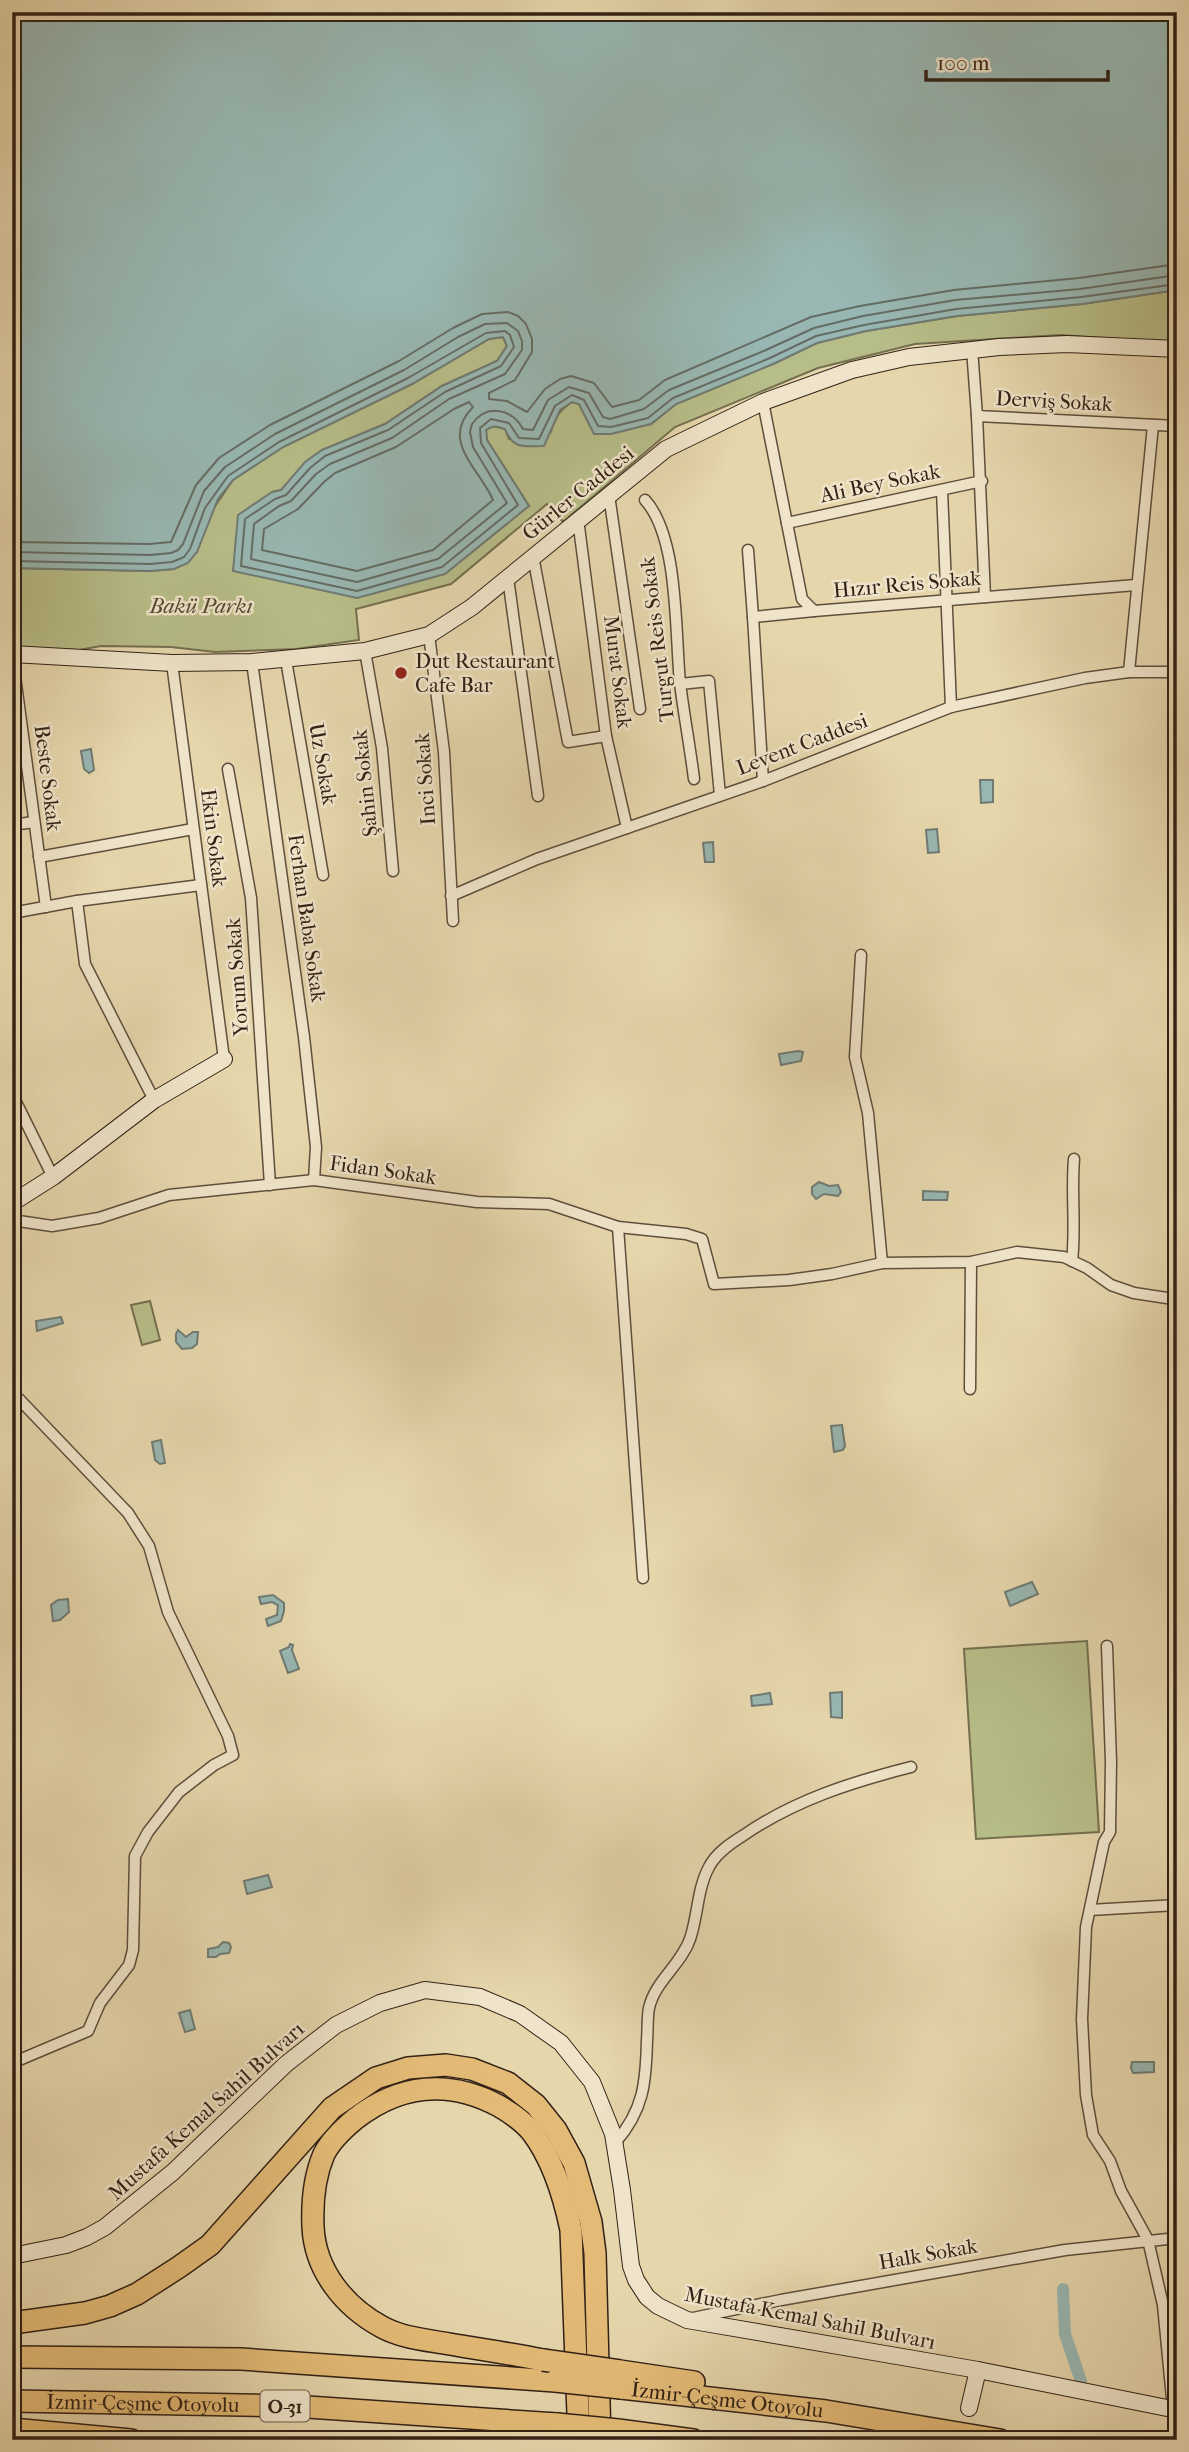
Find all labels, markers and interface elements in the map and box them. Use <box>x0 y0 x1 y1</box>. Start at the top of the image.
scale bar <box>926 38 1108 82</box>
text: 100 m <box>937 51 990 75</box>
street label: Derviş Sokak <box>995 386 1113 416</box>
street label: Gürler Caddesi <box>518 441 638 545</box>
street label: Ali Bey Sokak <box>817 459 942 508</box>
street label: Turgut Reis Sokak <box>635 555 679 723</box>
street label: Hızır Reis Sokak <box>832 566 982 602</box>
park label: Bakü Parkı <box>149 594 252 618</box>
street label: Murat Sokak <box>599 614 637 730</box>
place label: Dut Restaurant Cafe Bar <box>415 649 556 697</box>
marker: Dut Restaurant Cafe Bar <box>393 665 409 681</box>
street label: Levent Caddesi <box>733 708 871 780</box>
street label: Uz Sokak <box>304 721 342 807</box>
street label: Beste Sokak <box>30 724 66 833</box>
street label: Şahin Sokak <box>347 728 383 838</box>
street label: Inci Sokak <box>410 732 440 826</box>
street label: Ekin Sokak <box>196 787 232 889</box>
street label: Ferhan Baba Sokak <box>283 832 331 1004</box>
street label: Yorum Sokak <box>221 917 253 1038</box>
street label: Fidan Sokak <box>328 1151 438 1189</box>
street label: Mustafa Kemal Sahil Bulvarı <box>103 2017 309 2205</box>
street label: Halk Sokak <box>877 2233 980 2275</box>
street label: Mustafa Kemal Sahil Bulvarı <box>683 2282 937 2354</box>
street label: İzmir-Çeşme Otoyolu <box>630 2377 825 2423</box>
street label: İzmir-Çeşme Otoyolu <box>46 2390 240 2417</box>
road number: O-31 <box>260 2390 310 2422</box>

